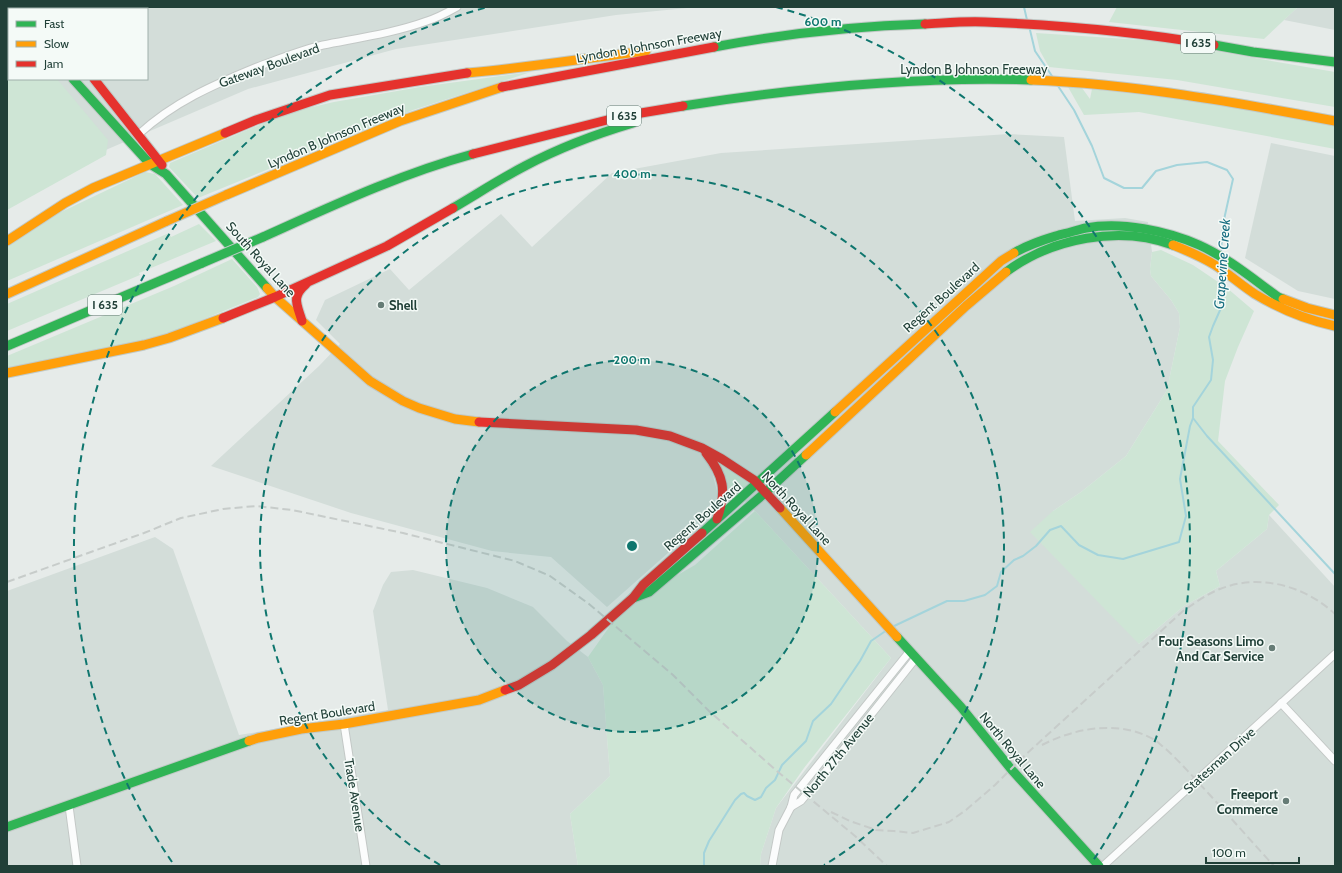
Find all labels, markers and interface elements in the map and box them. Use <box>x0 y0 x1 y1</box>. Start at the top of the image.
legend <box>8 8 148 80</box>
text: 600 m <box>805 14 841 29</box>
text: Fast <box>44 16 64 31</box>
street label: Lyndon B Johnson Freeway <box>575 24 723 66</box>
road number: I 635 <box>1181 33 1215 53</box>
text: Slow <box>44 36 69 51</box>
street label: Gateway Boulevard <box>217 39 321 91</box>
text: Jam <box>43 56 63 71</box>
street label: Lyndon B Johnson Freeway <box>900 61 1048 77</box>
street label: Lyndon B Johnson Freeway <box>265 99 407 171</box>
road number: I 635 <box>607 106 641 126</box>
text: 400 m <box>613 166 651 181</box>
water label: Grapevine Creek <box>1210 217 1234 310</box>
street label: South Royal Lane <box>223 218 299 300</box>
street label: Regent Boulevard <box>900 259 982 335</box>
road number: I 635 <box>88 295 122 315</box>
place label: Shell <box>389 297 418 313</box>
marker: Shell <box>376 300 386 310</box>
text: 200 m <box>614 352 650 367</box>
street label: North Royal Lane <box>759 468 835 548</box>
street label: Regent Boulevard <box>660 478 744 554</box>
centre of rings <box>625 539 639 553</box>
place label: Four Seasons Limo And Car Service <box>1158 633 1265 664</box>
marker: Four Seasons Limo And Car Service <box>1267 643 1277 653</box>
street label: Regent Boulevard <box>278 698 376 728</box>
street label: North 27th Avenue <box>799 709 877 800</box>
street label: North Royal Lane <box>976 709 1050 792</box>
street label: Statesman Drive <box>1180 723 1259 796</box>
street label: Trade Avenue <box>341 757 369 833</box>
place label: Freeport Commerce <box>1217 786 1279 817</box>
marker: Freeport Commerce <box>1281 796 1291 806</box>
scale bar <box>1206 839 1299 865</box>
text: 100 m <box>1212 845 1246 860</box>

